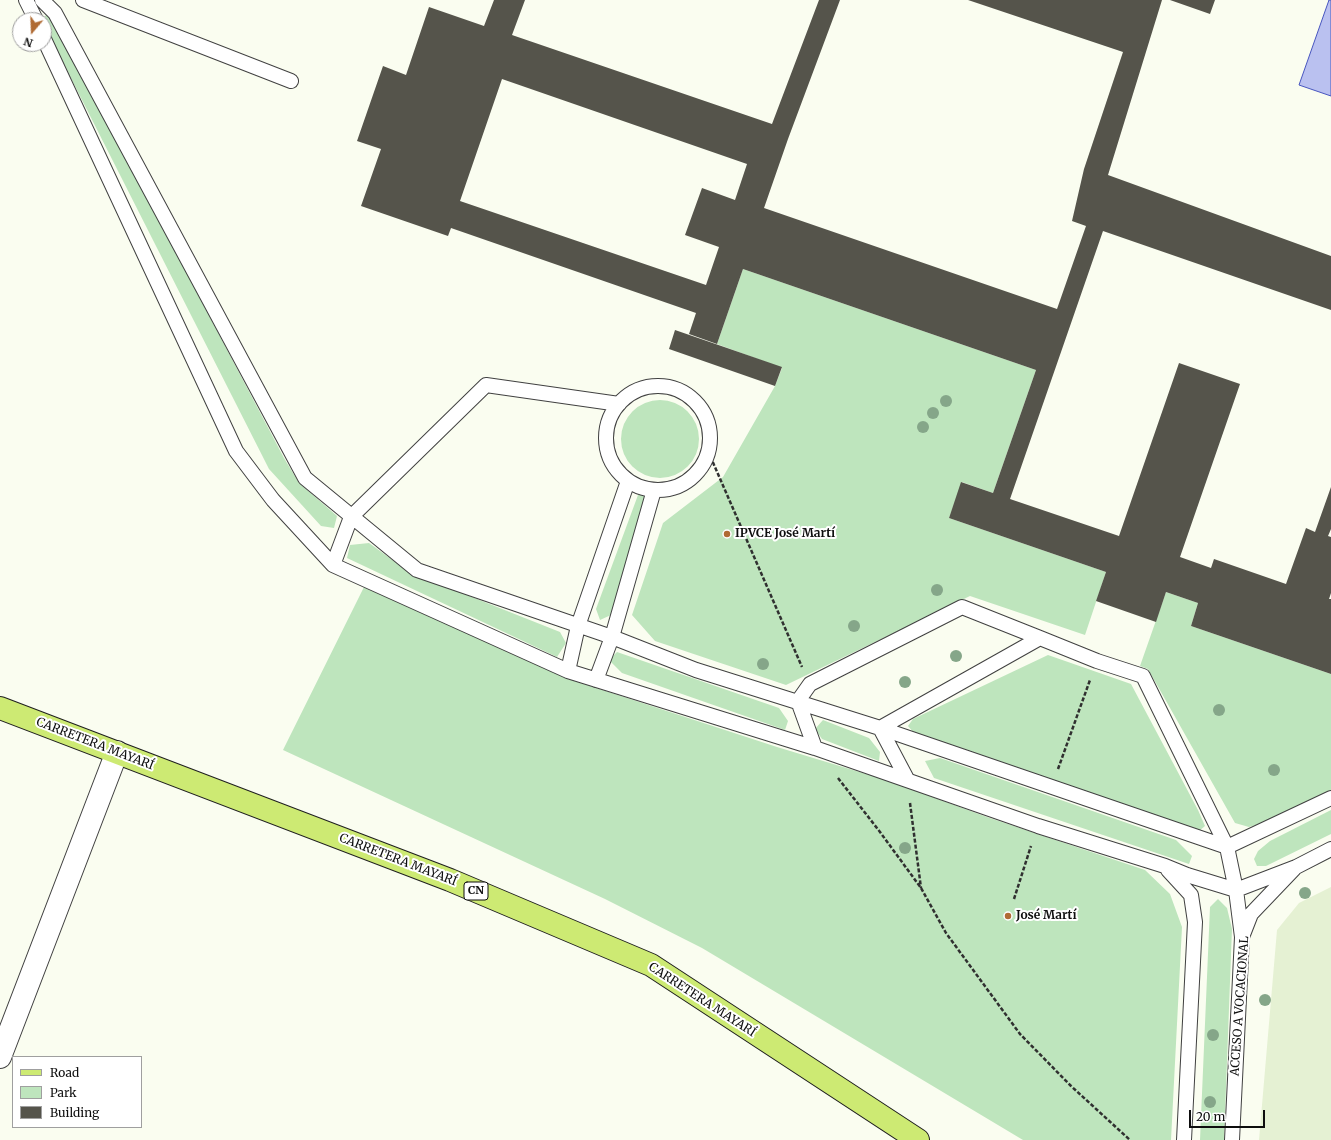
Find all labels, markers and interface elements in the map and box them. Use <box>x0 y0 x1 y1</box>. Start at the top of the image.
north arrow <box>12 12 52 52</box>
text: N <box>22 34 35 50</box>
place label: IPVCE José Martí <box>735 527 835 541</box>
marker: IPVCE José Martí <box>722 529 732 539</box>
street label: CARRETERA MAYARÍ <box>34 715 156 773</box>
street label: CARRETERA MAYARÍ <box>337 831 459 889</box>
road number: CN <box>464 882 488 900</box>
place label: José Martí <box>1016 909 1077 923</box>
marker: José Martí <box>1003 911 1013 921</box>
street label: ACCESO A VOCACIONAL <box>1228 936 1252 1076</box>
street label: CARRETERA MAYARÍ <box>646 960 758 1040</box>
legend <box>12 1056 142 1128</box>
text: Road <box>50 1065 79 1080</box>
text: Park <box>50 1085 77 1100</box>
scale bar <box>1191 1102 1267 1128</box>
text: Building <box>50 1105 99 1120</box>
text: 20 m <box>1196 1109 1225 1124</box>

